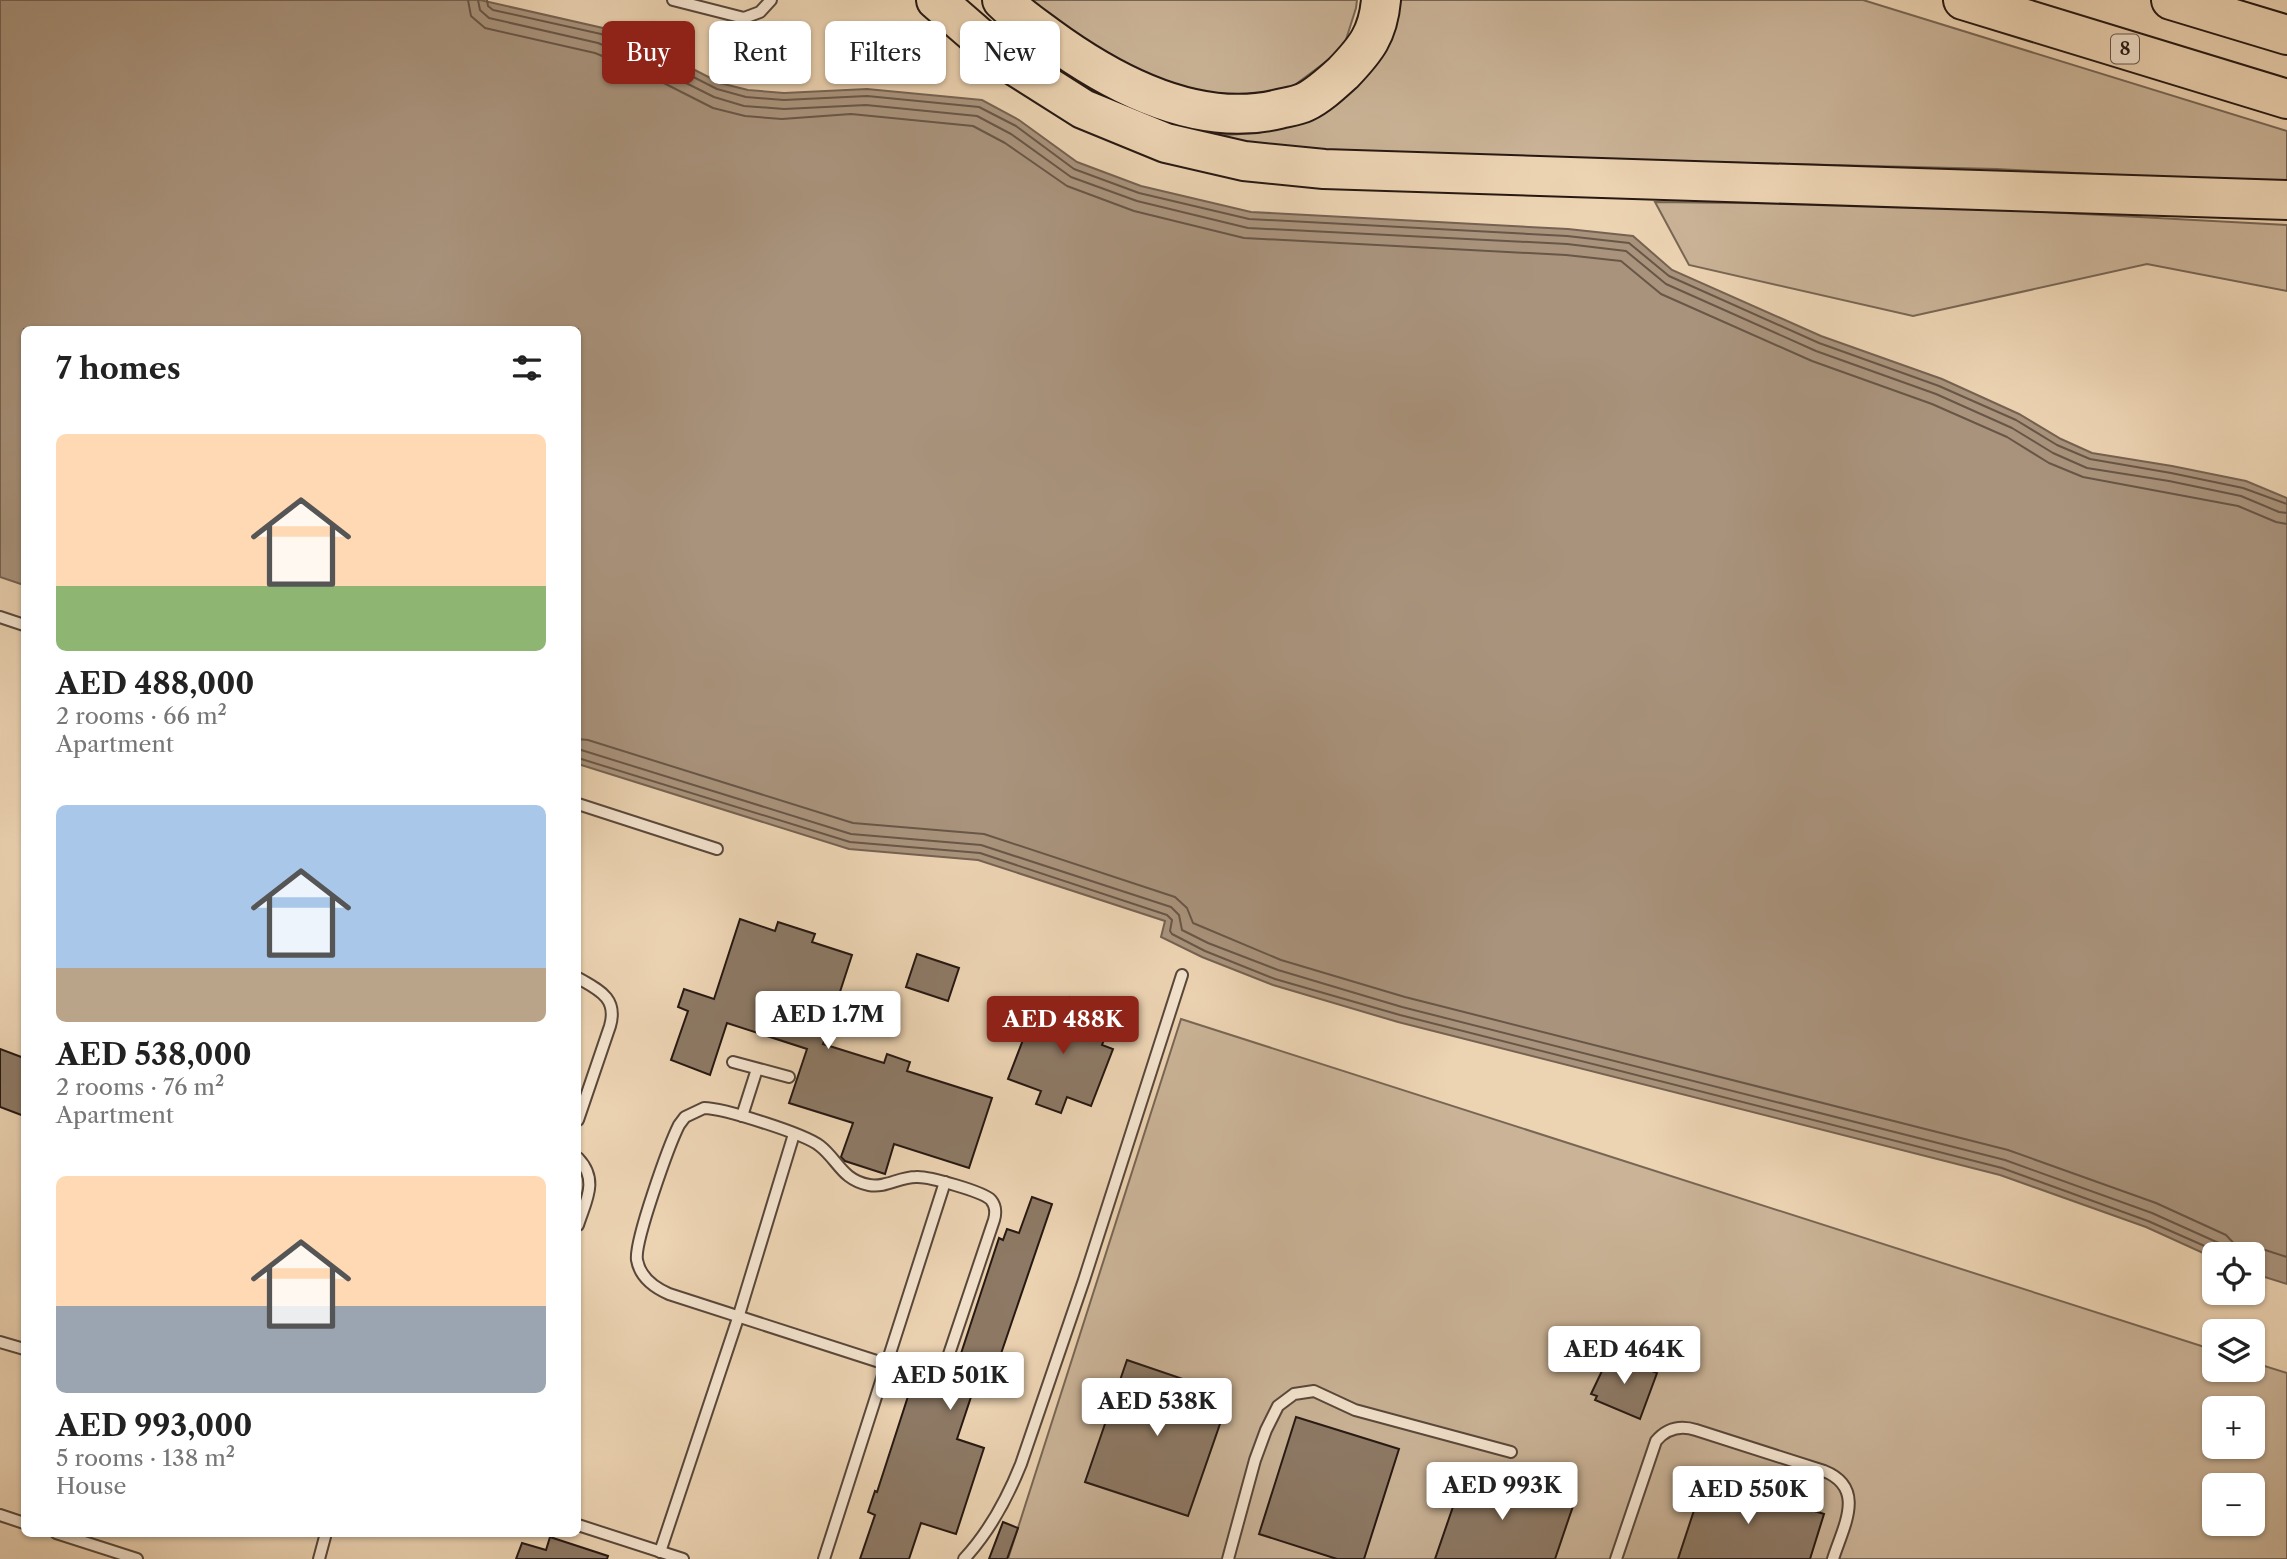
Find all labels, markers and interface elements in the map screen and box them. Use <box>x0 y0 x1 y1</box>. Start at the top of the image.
chip: Buy <box>602 21 695 84</box>
chip: Rent <box>709 21 811 84</box>
chip: Filters <box>825 21 946 84</box>
chip: New <box>960 21 1060 84</box>
road number: 8 <box>2111 34 2139 64</box>
icon: filters <box>508 349 546 387</box>
text: 7 homes <box>56 350 181 387</box>
icon: home <box>238 479 364 605</box>
text: AED 488,000 <box>56 665 254 702</box>
text: 2 rooms · 66 m² <box>56 702 227 730</box>
text: Apartment <box>56 730 174 758</box>
icon: home <box>238 850 364 976</box>
pin: AED 1.7M <box>756 992 900 1051</box>
pin: AED 488K <box>991 996 1135 1056</box>
text: AED 1.7M <box>771 1000 885 1028</box>
text: AED 488K <box>1003 1005 1123 1033</box>
text: AED 538,000 <box>56 1036 252 1073</box>
text: 2 rooms · 76 m² <box>56 1073 224 1101</box>
text: Apartment <box>56 1101 174 1129</box>
icon: home <box>238 1221 364 1347</box>
map controls <box>2202 1242 2265 1536</box>
button: locate <box>2202 1242 2265 1305</box>
button: layers <box>2202 1319 2265 1382</box>
pin: AED 464K <box>1552 1326 1696 1386</box>
text: AED 464K <box>1564 1335 1684 1363</box>
pin: AED 501K <box>878 1352 1022 1412</box>
text: AED 501K <box>892 1361 1008 1389</box>
pin: AED 538K <box>1085 1378 1229 1438</box>
text: AED 538K <box>1098 1387 1216 1415</box>
button: + <box>2202 1396 2265 1459</box>
text: AED 993,000 <box>56 1407 252 1444</box>
text: 5 rooms · 138 m² <box>56 1444 235 1472</box>
pin: AED 993K <box>1430 1462 1574 1522</box>
pin: AED 550K <box>1676 1466 1820 1526</box>
text: AED 993K <box>1443 1471 1561 1499</box>
text: House <box>56 1472 126 1500</box>
button: − <box>2202 1473 2265 1536</box>
text: AED 550K <box>1689 1475 1807 1503</box>

